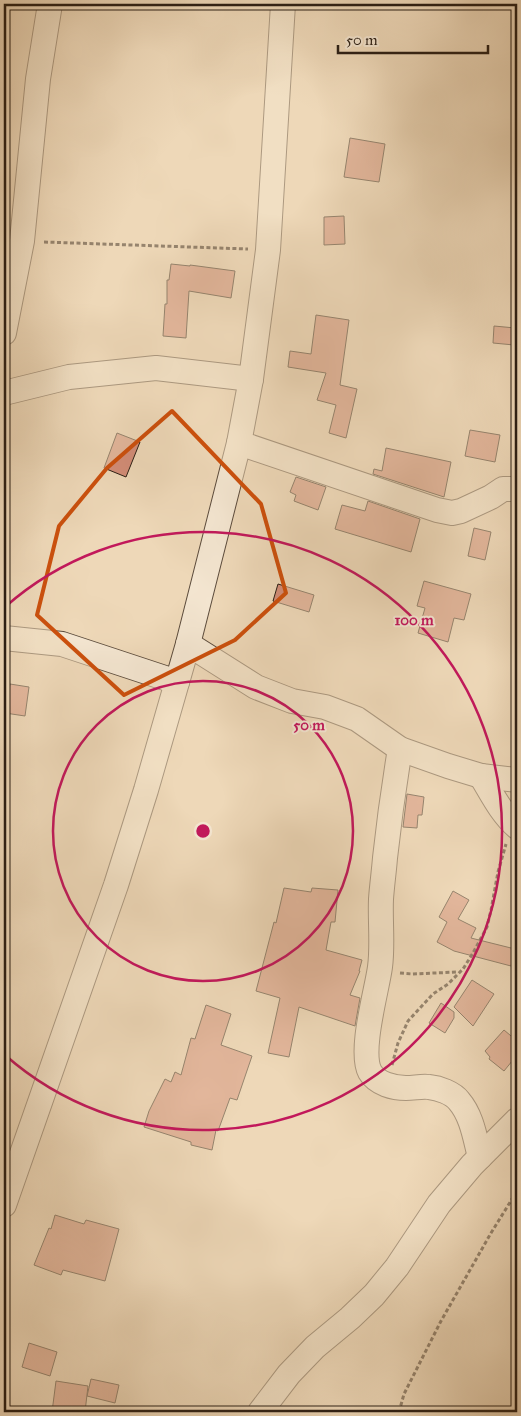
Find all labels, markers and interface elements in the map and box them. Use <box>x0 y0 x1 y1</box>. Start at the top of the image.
scale bar <box>338 22 488 54</box>
text: 50 m <box>346 31 378 49</box>
text: 100 m <box>394 611 434 629</box>
text: 50 m <box>293 716 325 734</box>
centre of rings <box>194 822 212 840</box>

